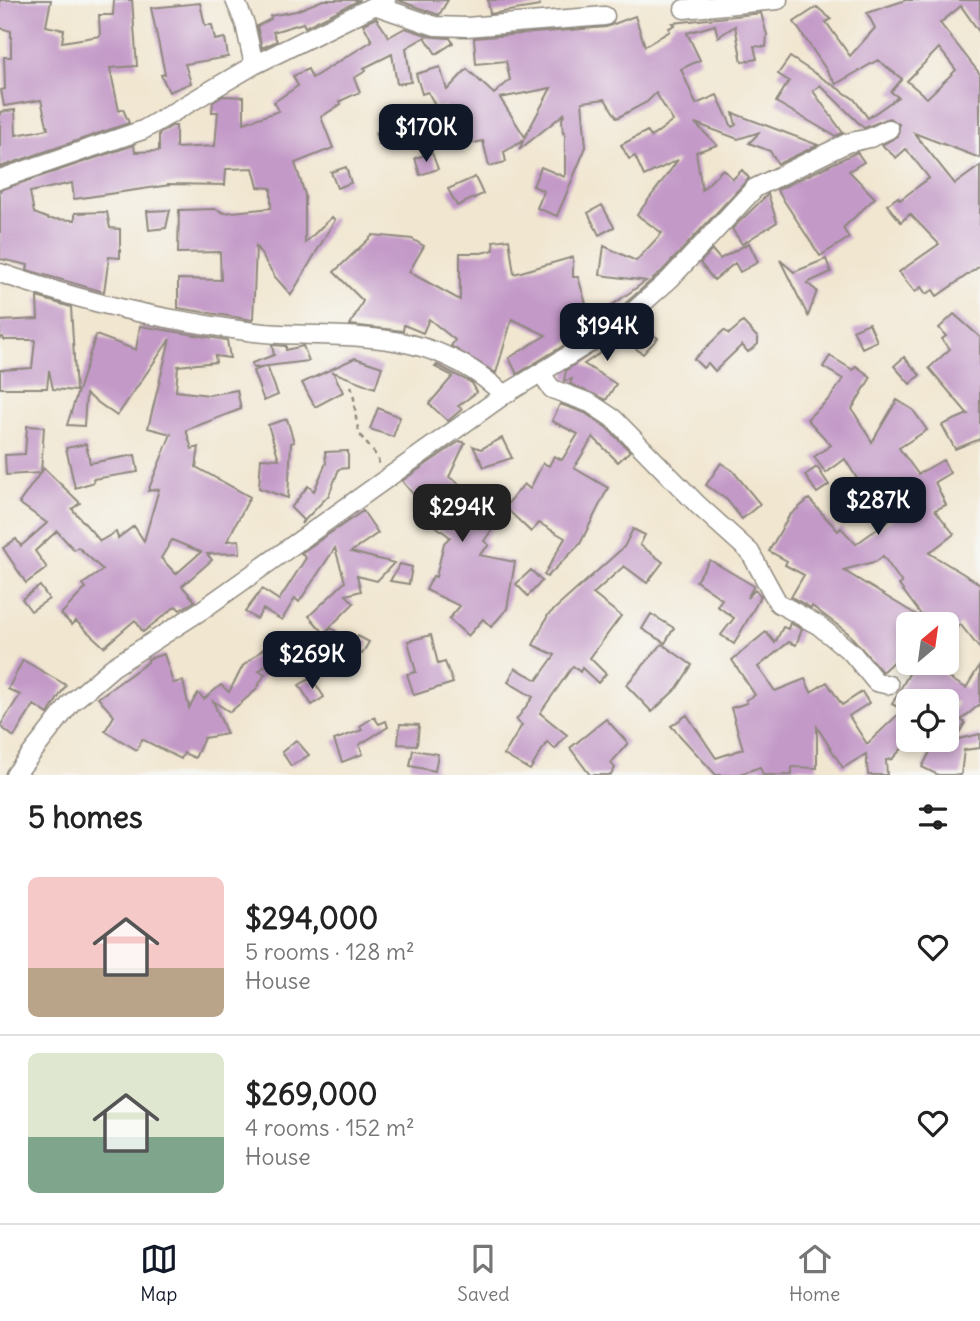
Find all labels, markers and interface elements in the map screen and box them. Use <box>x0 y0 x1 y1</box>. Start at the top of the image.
pin: $170K <box>377 104 475 164</box>
text: $170K <box>395 112 457 141</box>
pin: $194K <box>558 304 656 363</box>
text: $194K <box>576 311 638 340</box>
pin: $287K <box>829 477 927 537</box>
pin: $294K <box>413 484 511 544</box>
text: $287K <box>846 485 910 514</box>
text: $294K <box>429 492 495 521</box>
north arrow <box>896 612 959 676</box>
map controls <box>896 612 959 752</box>
pin: $269K <box>263 632 361 691</box>
text: $269K <box>279 639 345 668</box>
button: locate <box>896 689 959 752</box>
text: 5 homes <box>28 798 143 836</box>
icon: filters <box>914 798 952 836</box>
text: $294,000 <box>245 899 378 937</box>
icon: home <box>84 905 168 989</box>
icon: heart <box>914 928 952 966</box>
text: 5 rooms · 128 m² <box>245 937 415 966</box>
text: House <box>245 966 311 995</box>
text: $269,000 <box>245 1075 378 1113</box>
icon: home <box>84 1081 168 1165</box>
icon: heart <box>914 1104 952 1142</box>
text: 4 rooms · 152 m² <box>245 1113 415 1142</box>
text: House <box>245 1142 311 1171</box>
tab: Map <box>140 1240 178 1306</box>
tab: Saved <box>457 1240 509 1306</box>
tab: Home <box>789 1240 840 1306</box>

